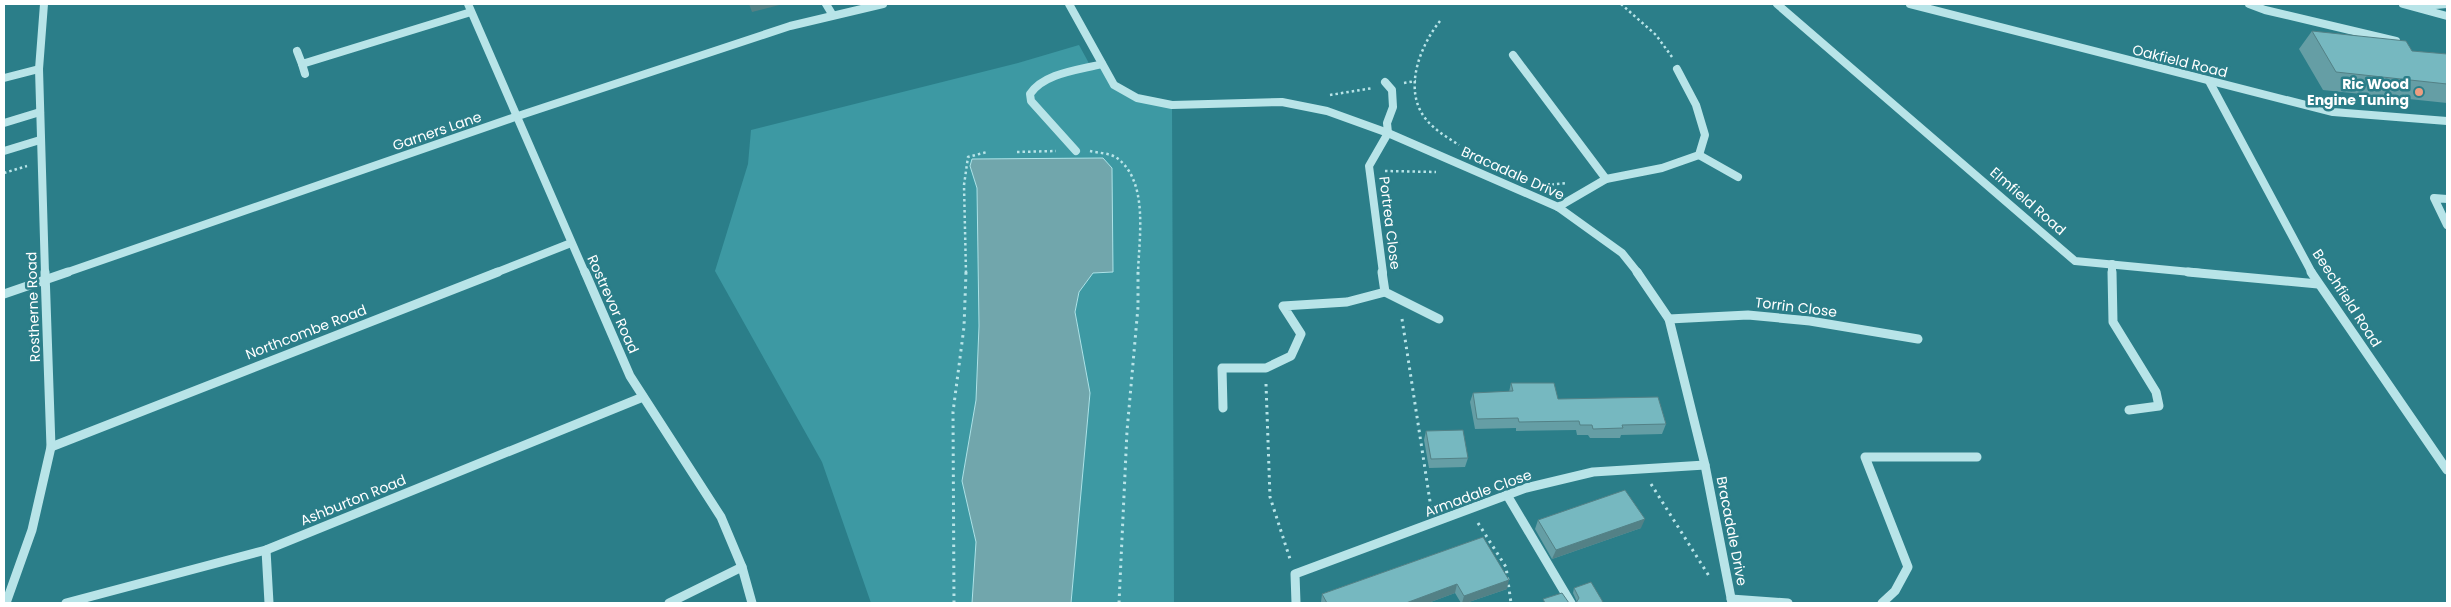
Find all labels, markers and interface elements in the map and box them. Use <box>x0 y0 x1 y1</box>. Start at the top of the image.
street label: Oakfield Road <box>2130 40 2230 82</box>
place label: Ric Wood Engine Tuning <box>2307 74 2409 110</box>
marker: Ric Wood Engine Tuning <box>2413 86 2425 98</box>
street label: Garners Lane <box>390 106 484 156</box>
street label: Bracadale Drive <box>1458 141 1568 205</box>
street label: Elmfield Road <box>1986 162 2070 240</box>
street label: Portrea Close <box>1374 175 1406 271</box>
street label: Beechfield Road <box>2308 245 2386 351</box>
street label: Rostherne Road <box>21 251 45 363</box>
street label: Rostrevor Road <box>582 252 644 356</box>
street label: Torrin Close <box>1754 292 1838 322</box>
street label: Northcombe Road <box>243 300 369 364</box>
street label: Armadale Close <box>1422 464 1535 522</box>
street label: Ashburton Road <box>297 470 409 530</box>
street label: Bracadale Drive <box>1712 475 1752 588</box>

